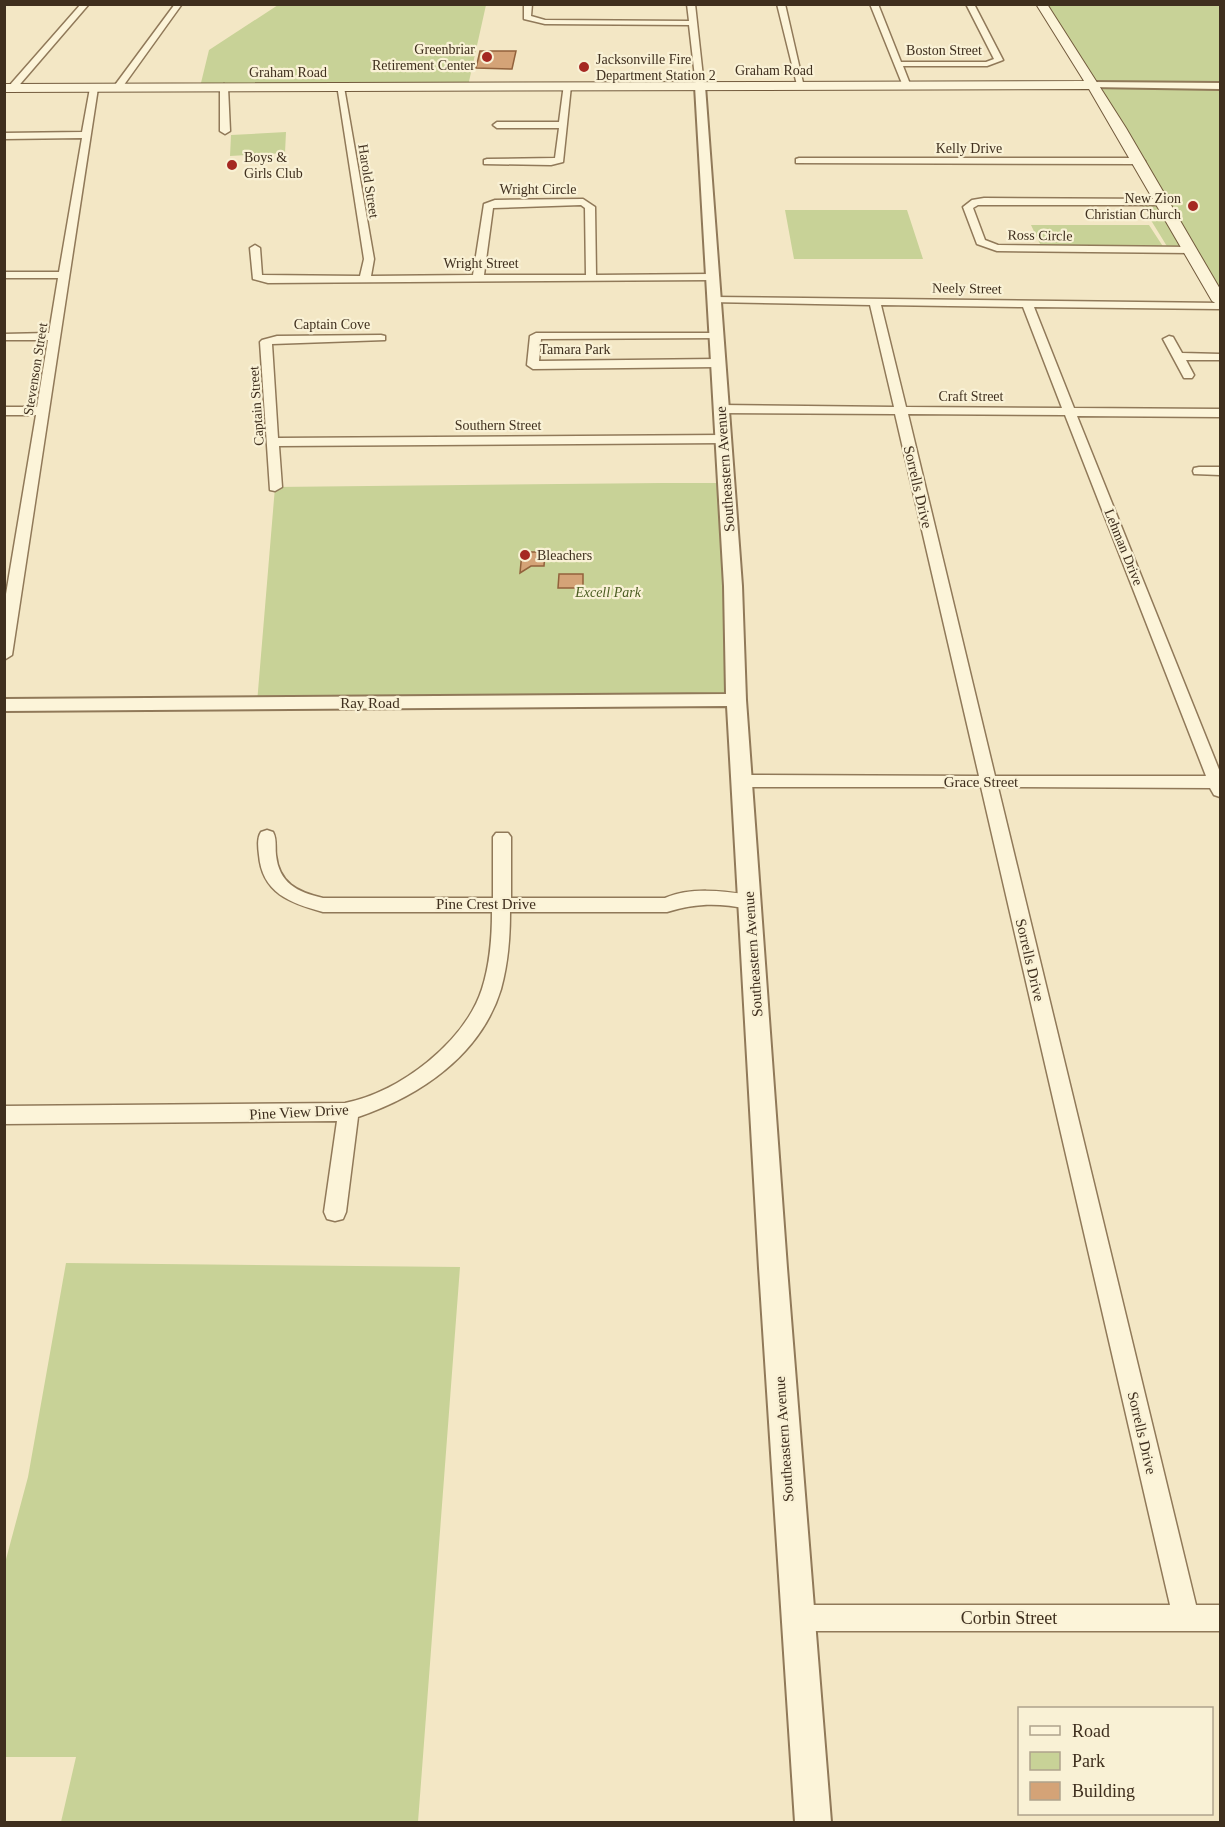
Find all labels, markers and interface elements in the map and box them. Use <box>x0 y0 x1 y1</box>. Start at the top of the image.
place label: Greenbriar Retirement Center <box>372 42 475 73</box>
street label: Boston Street <box>906 43 982 58</box>
marker: Greenbriar Retirement Center <box>480 50 494 64</box>
place label: Jacksonville Fire Department Station 2 <box>596 52 716 83</box>
marker: Jacksonville Fire Department Station 2 <box>577 60 591 74</box>
street label: Graham Road <box>735 63 813 78</box>
street label: Graham Road <box>249 65 327 80</box>
street label: Kelly Drive <box>936 141 1002 156</box>
street label: Harold Street <box>355 143 382 219</box>
place label: Boys & Girls Club <box>244 150 303 181</box>
marker: Boys & Girls Club <box>225 158 239 172</box>
street label: Wright Circle <box>500 182 576 197</box>
place label: New Zion Christian Church <box>1085 191 1181 222</box>
marker: New Zion Christian Church <box>1186 199 1200 213</box>
street label: Ross Circle <box>1007 227 1073 244</box>
street label: Wright Street <box>443 256 519 271</box>
street label: Neely Street <box>932 280 1002 297</box>
street label: Captain Cove <box>294 317 370 332</box>
street label: Stevenson Street <box>21 322 50 417</box>
street label: Tamara Park <box>540 342 610 357</box>
street label: Captain Street <box>246 366 267 446</box>
street label: Craft Street <box>939 389 1004 404</box>
street label: Southeastern Avenue <box>713 405 737 532</box>
street label: Southern Street <box>455 418 541 433</box>
street label: Sorrells Drive <box>901 444 935 530</box>
street label: Lehman Drive <box>1101 507 1146 588</box>
marker: Bleachers <box>518 548 532 562</box>
place label: Bleachers <box>537 548 592 563</box>
park label: Excell Park <box>574 585 642 600</box>
street label: Ray Road <box>340 695 400 711</box>
street label: Grace Street <box>944 774 1019 790</box>
street label: Southeastern Avenue <box>741 890 765 1017</box>
street label: Pine Crest Drive <box>436 896 536 912</box>
street label: Sorrells Drive <box>1013 917 1047 1003</box>
street label: Pine View Drive <box>249 1101 350 1123</box>
street label: Southeastern Avenue <box>772 1375 796 1502</box>
street label: Sorrells Drive <box>1125 1390 1159 1476</box>
street label: Corbin Street <box>961 1608 1057 1628</box>
legend <box>1018 1707 1213 1815</box>
text: Road <box>1072 1721 1110 1741</box>
text: Park <box>1072 1751 1105 1771</box>
text: Building <box>1072 1781 1135 1801</box>

